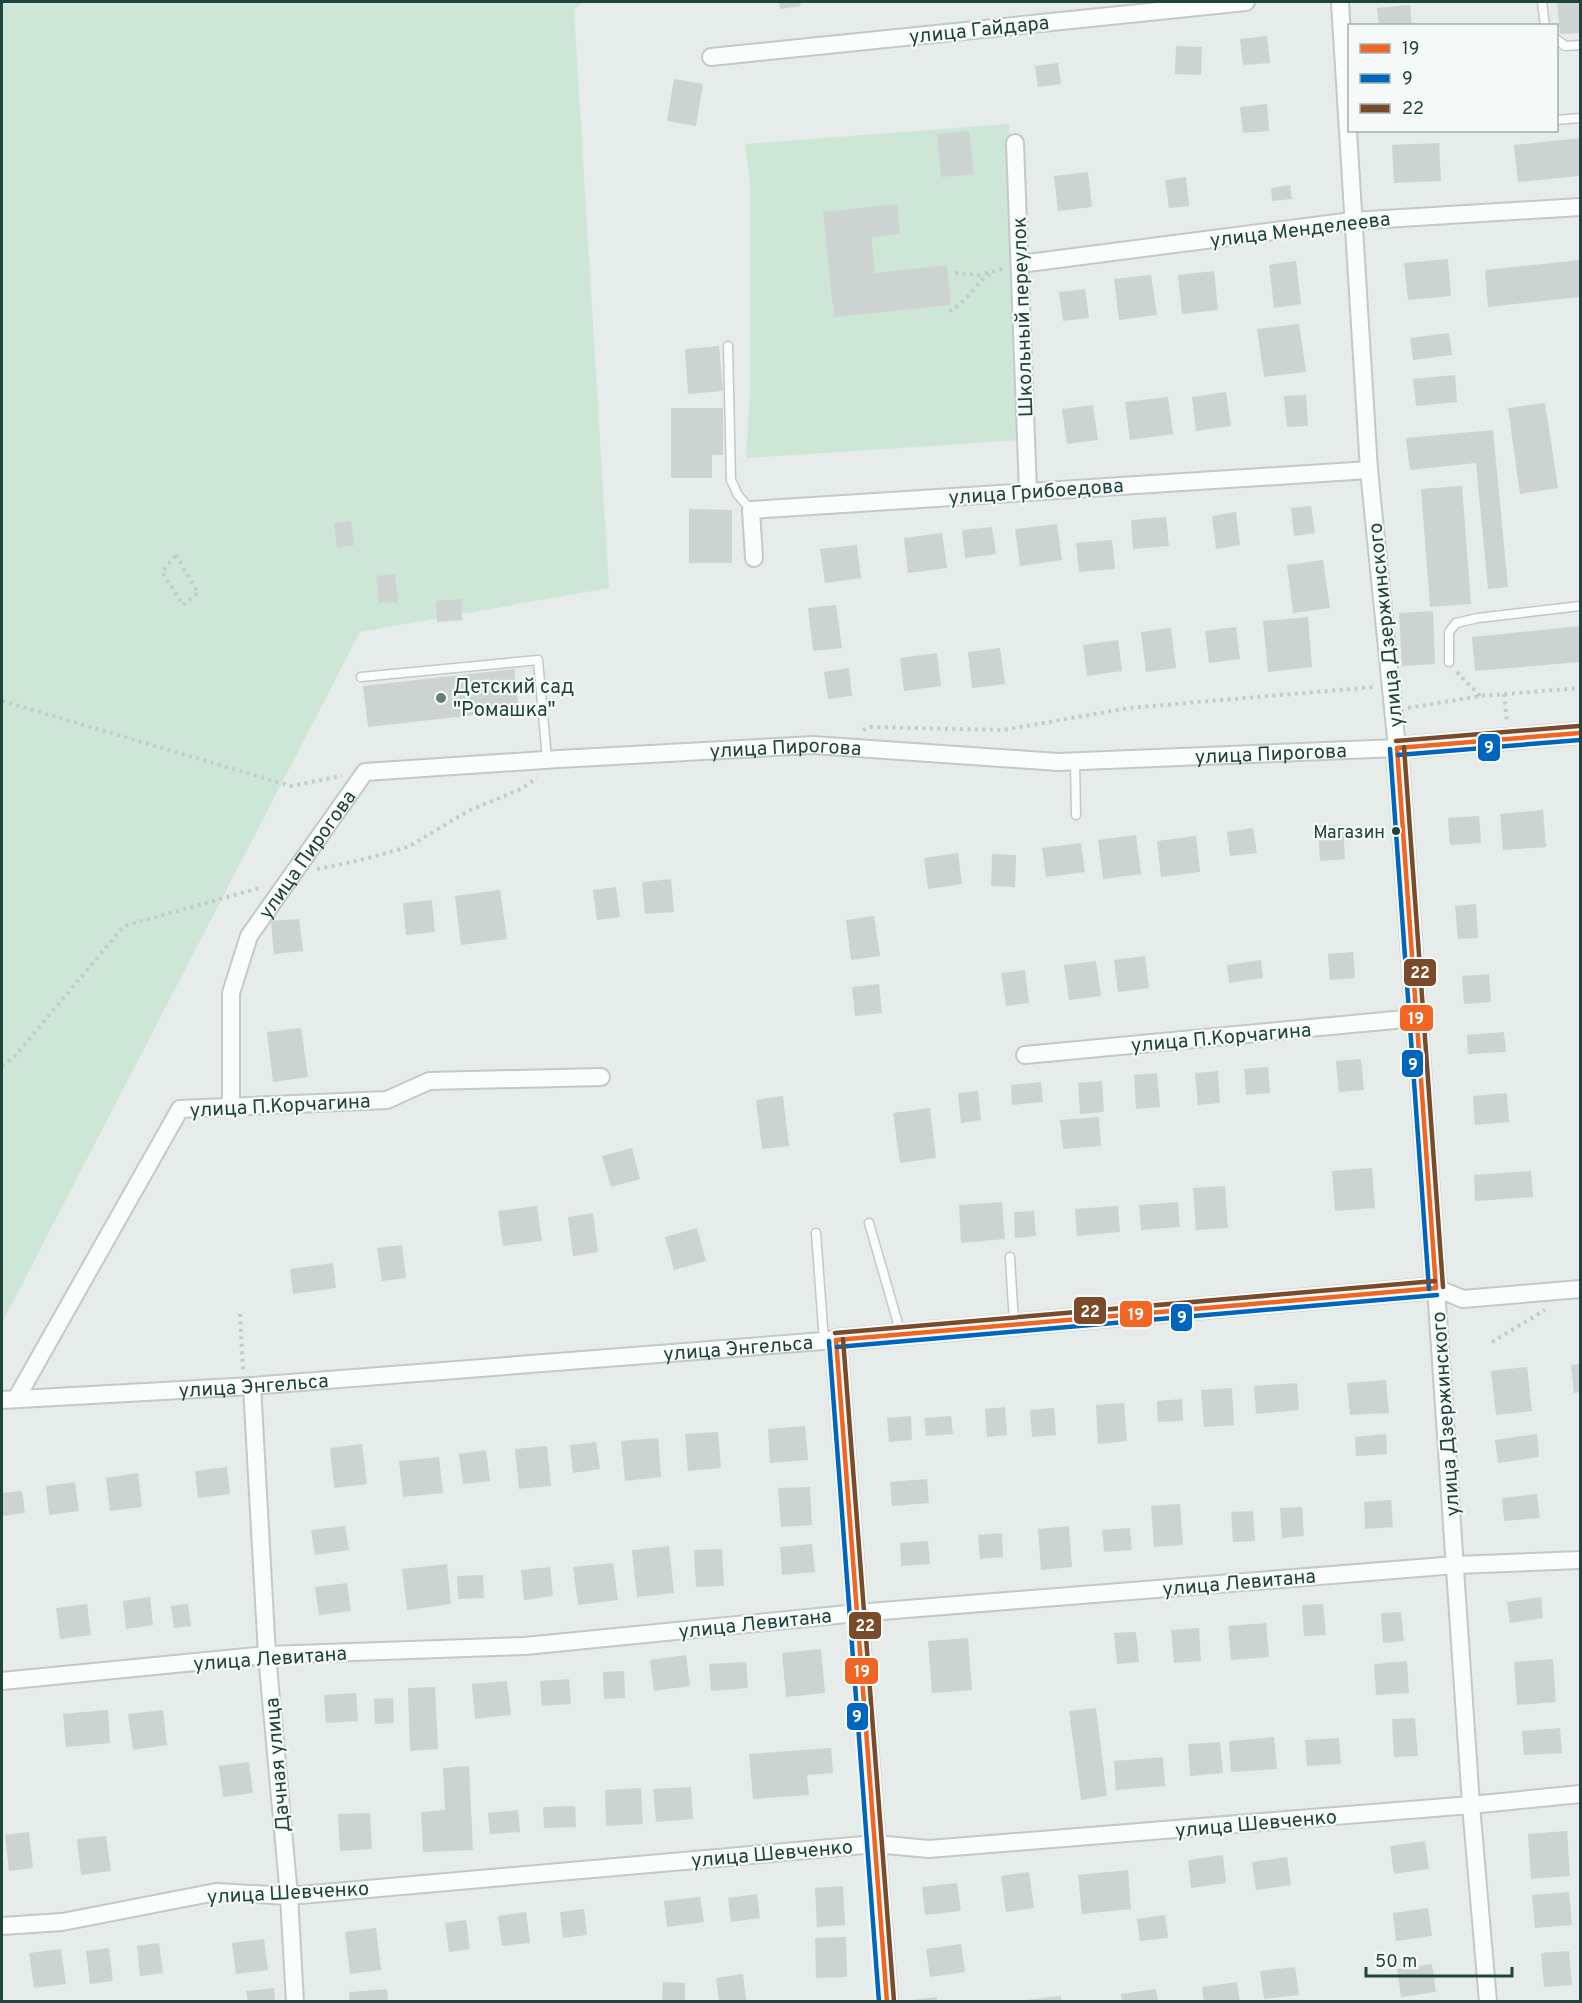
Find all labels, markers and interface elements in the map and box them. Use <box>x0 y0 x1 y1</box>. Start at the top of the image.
street label: улица Гайдара <box>908 11 1051 51</box>
legend <box>1348 24 1558 132</box>
text: 19 <box>1402 38 1419 61</box>
text: 9 <box>1402 68 1413 91</box>
text: 22 <box>1402 98 1424 121</box>
street label: улица Менделеева <box>1209 207 1392 255</box>
street label: Школьный переулок <box>1008 216 1040 418</box>
street label: улица Грибоедова <box>948 474 1124 512</box>
street label: улица Дзержинского <box>1363 521 1411 728</box>
place label: Детский сад "Ромашка" <box>453 675 574 724</box>
marker: Детский сад "Ромашка" <box>434 691 448 705</box>
line badge: 9 <box>1477 733 1501 762</box>
street label: улица Пирогова <box>709 734 862 766</box>
street label: улица Пирогова <box>1194 739 1347 771</box>
text: 9 <box>1484 739 1494 759</box>
street label: улица Пирогова <box>254 786 363 925</box>
place label: Магазин <box>1313 822 1385 845</box>
marker: Магазин <box>1390 825 1402 837</box>
line badge: 22 <box>1403 958 1437 987</box>
text: 22 <box>1410 964 1430 984</box>
line badge: 19 <box>1399 1004 1434 1032</box>
text: 19 <box>1408 1010 1424 1030</box>
street label: улица П.Корчагина <box>1130 1018 1312 1060</box>
line badge: 9 <box>1401 1049 1424 1078</box>
text: 9 <box>1408 1056 1418 1076</box>
street label: улица П.Корчагина <box>189 1089 371 1125</box>
line badge: 22 <box>1073 1296 1107 1325</box>
line badge: 19 <box>1119 1300 1153 1328</box>
text: 22 <box>1080 1303 1100 1323</box>
line badge: 9 <box>1170 1303 1193 1332</box>
text: 19 <box>1128 1306 1144 1326</box>
text: 9 <box>1177 1309 1187 1329</box>
street label: улица Дзержинского <box>1427 1311 1467 1517</box>
street label: улица Энгельса <box>662 1331 814 1369</box>
street label: улица Энгельса <box>178 1369 330 1405</box>
street label: улица Левитана <box>1161 1564 1317 1604</box>
street label: улица Левитана <box>677 1604 833 1646</box>
line badge: 22 <box>848 1611 882 1640</box>
text: 22 <box>855 1617 875 1637</box>
street label: улица Левитана <box>192 1642 348 1678</box>
line badge: 19 <box>844 1657 879 1685</box>
text: 19 <box>854 1663 870 1683</box>
street label: Дачная улица <box>260 1696 298 1833</box>
line badge: 9 <box>846 1702 869 1731</box>
text: 9 <box>852 1708 862 1728</box>
street label: улица Шевченко <box>1174 1805 1338 1845</box>
street label: улица Шевченко <box>690 1835 854 1875</box>
street label: улица Шевченко <box>206 1877 370 1911</box>
scale bar <box>1366 1940 1512 1978</box>
text: 50 m <box>1375 1951 1417 1974</box>

